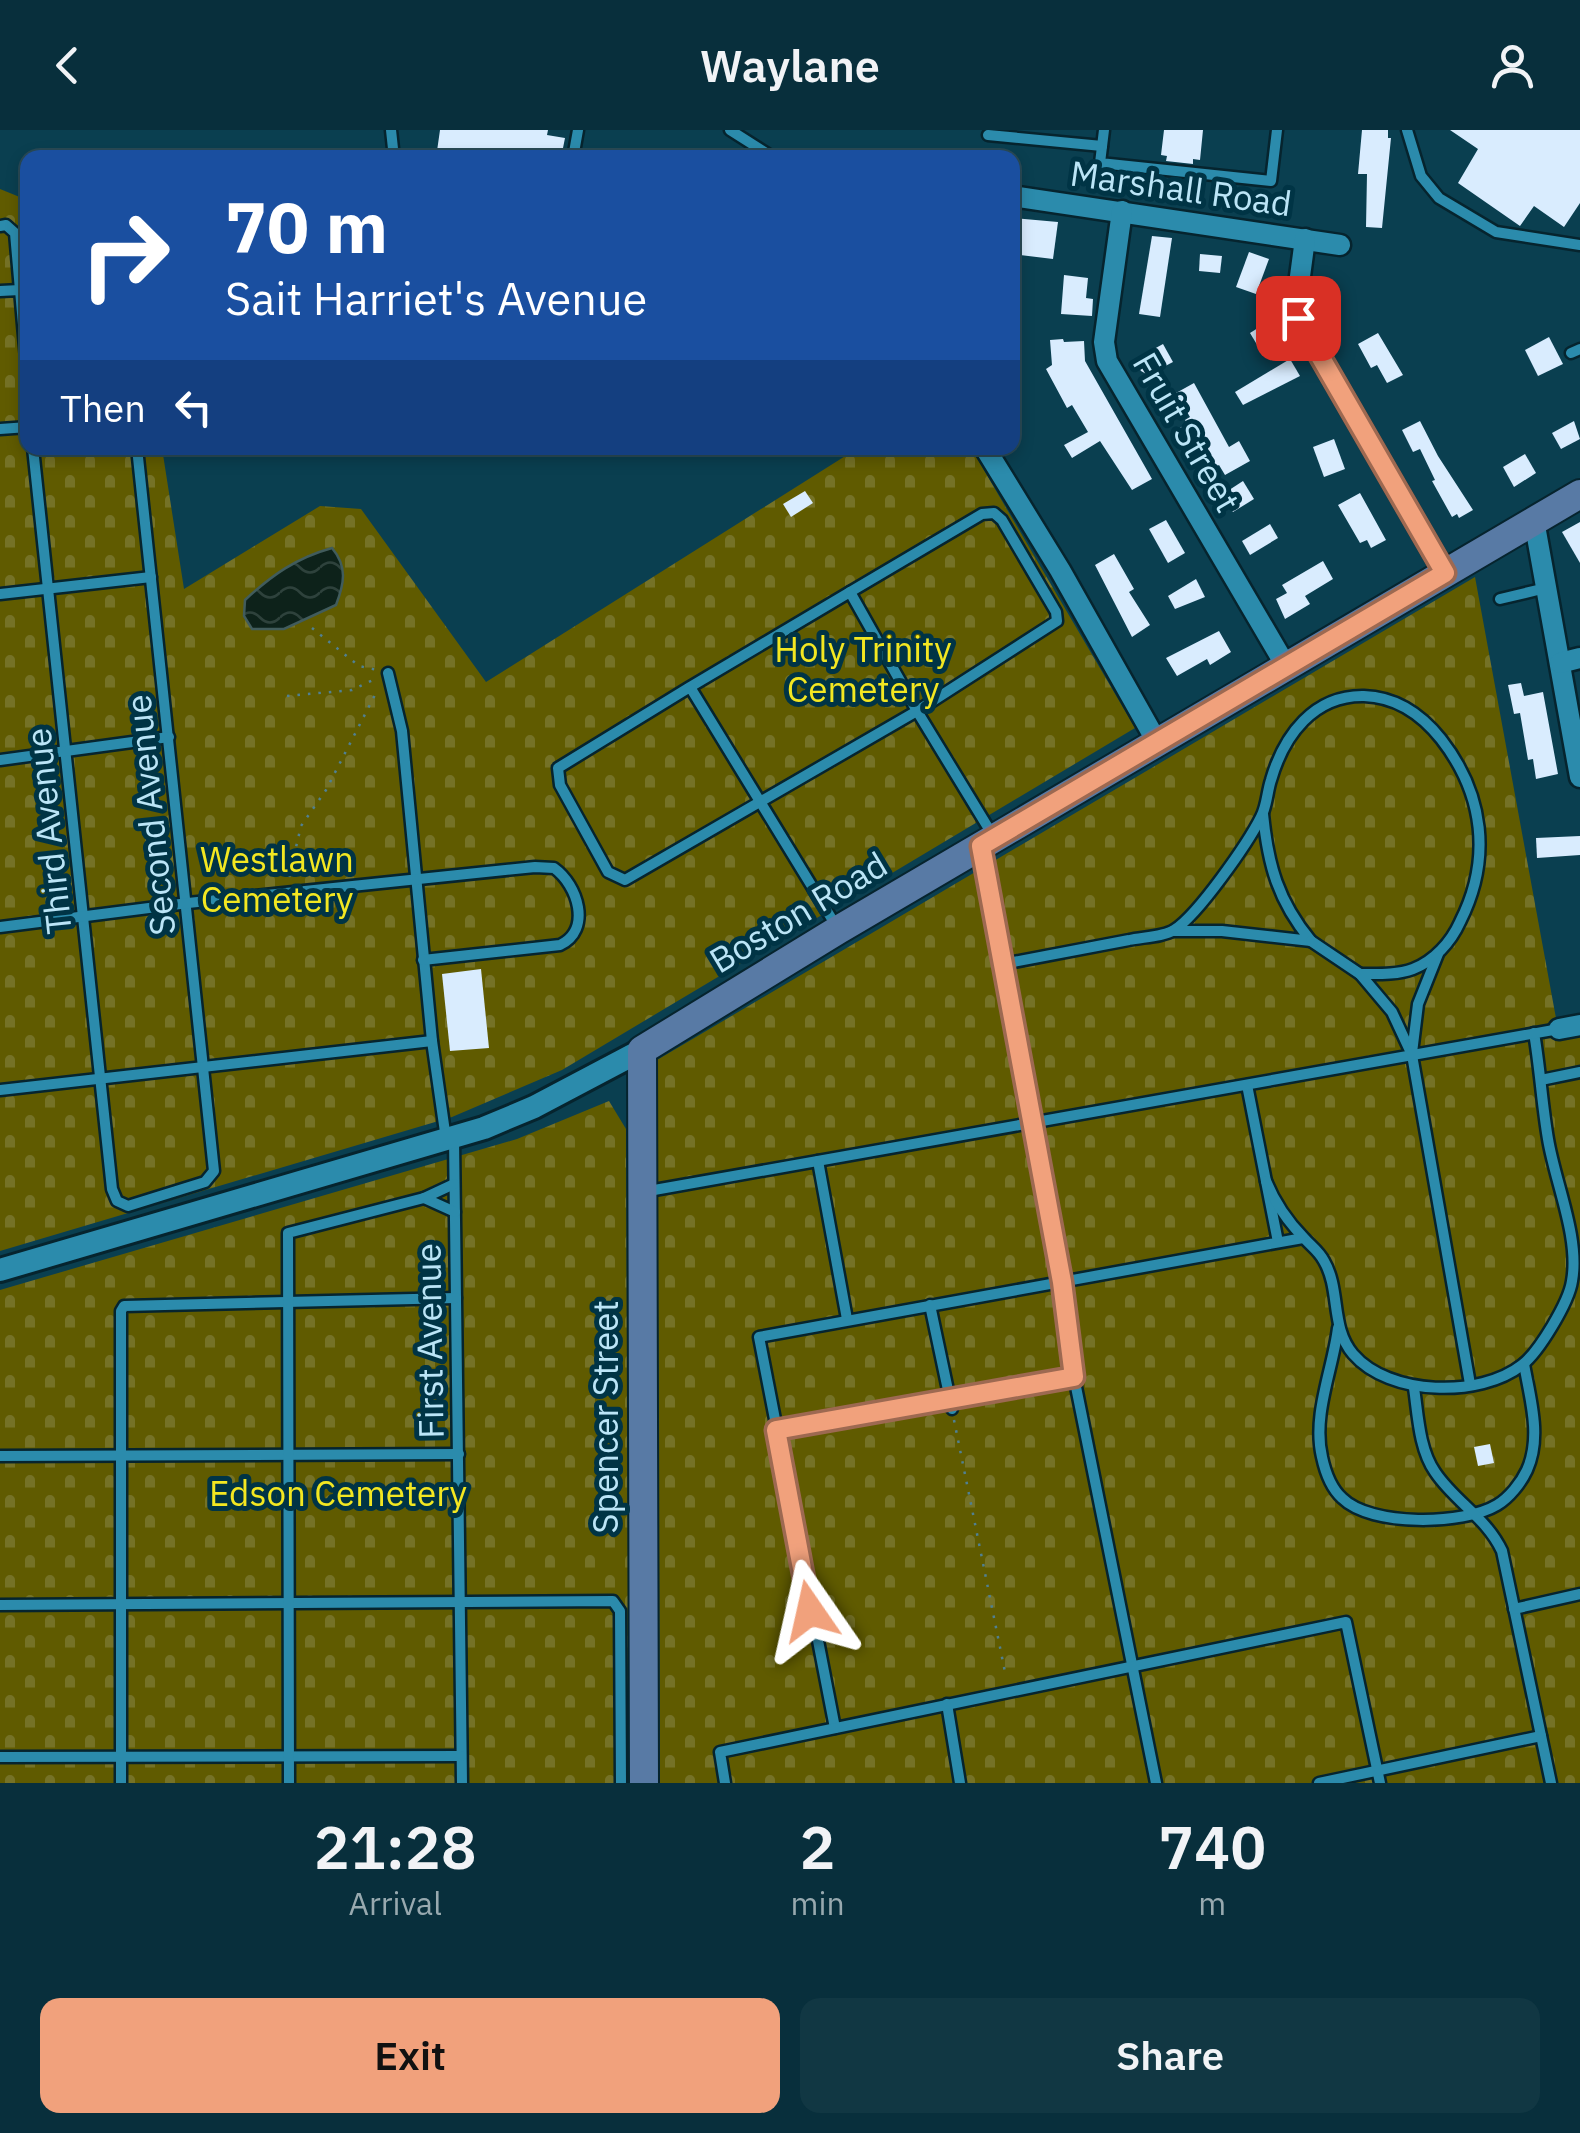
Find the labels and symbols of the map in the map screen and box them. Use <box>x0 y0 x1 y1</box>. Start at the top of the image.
street label: Marshall Road <box>1067 150 1295 226</box>
pin <box>1256 276 1341 361</box>
street label: Fruit Street <box>1123 344 1251 520</box>
park label: Holy Trinity Cemetery <box>774 626 952 712</box>
street label: Second Avenue <box>114 692 186 938</box>
street label: Third Avenue <box>14 726 82 936</box>
park label: Westlawn Cemetery <box>200 836 354 922</box>
street label: Boston Road <box>701 841 895 983</box>
street label: First Avenue <box>404 1243 454 1439</box>
street label: Spencer Street <box>582 1300 628 1534</box>
park label: Edson Cemetery <box>209 1470 467 1516</box>
position arrow <box>758 1559 862 1663</box>

